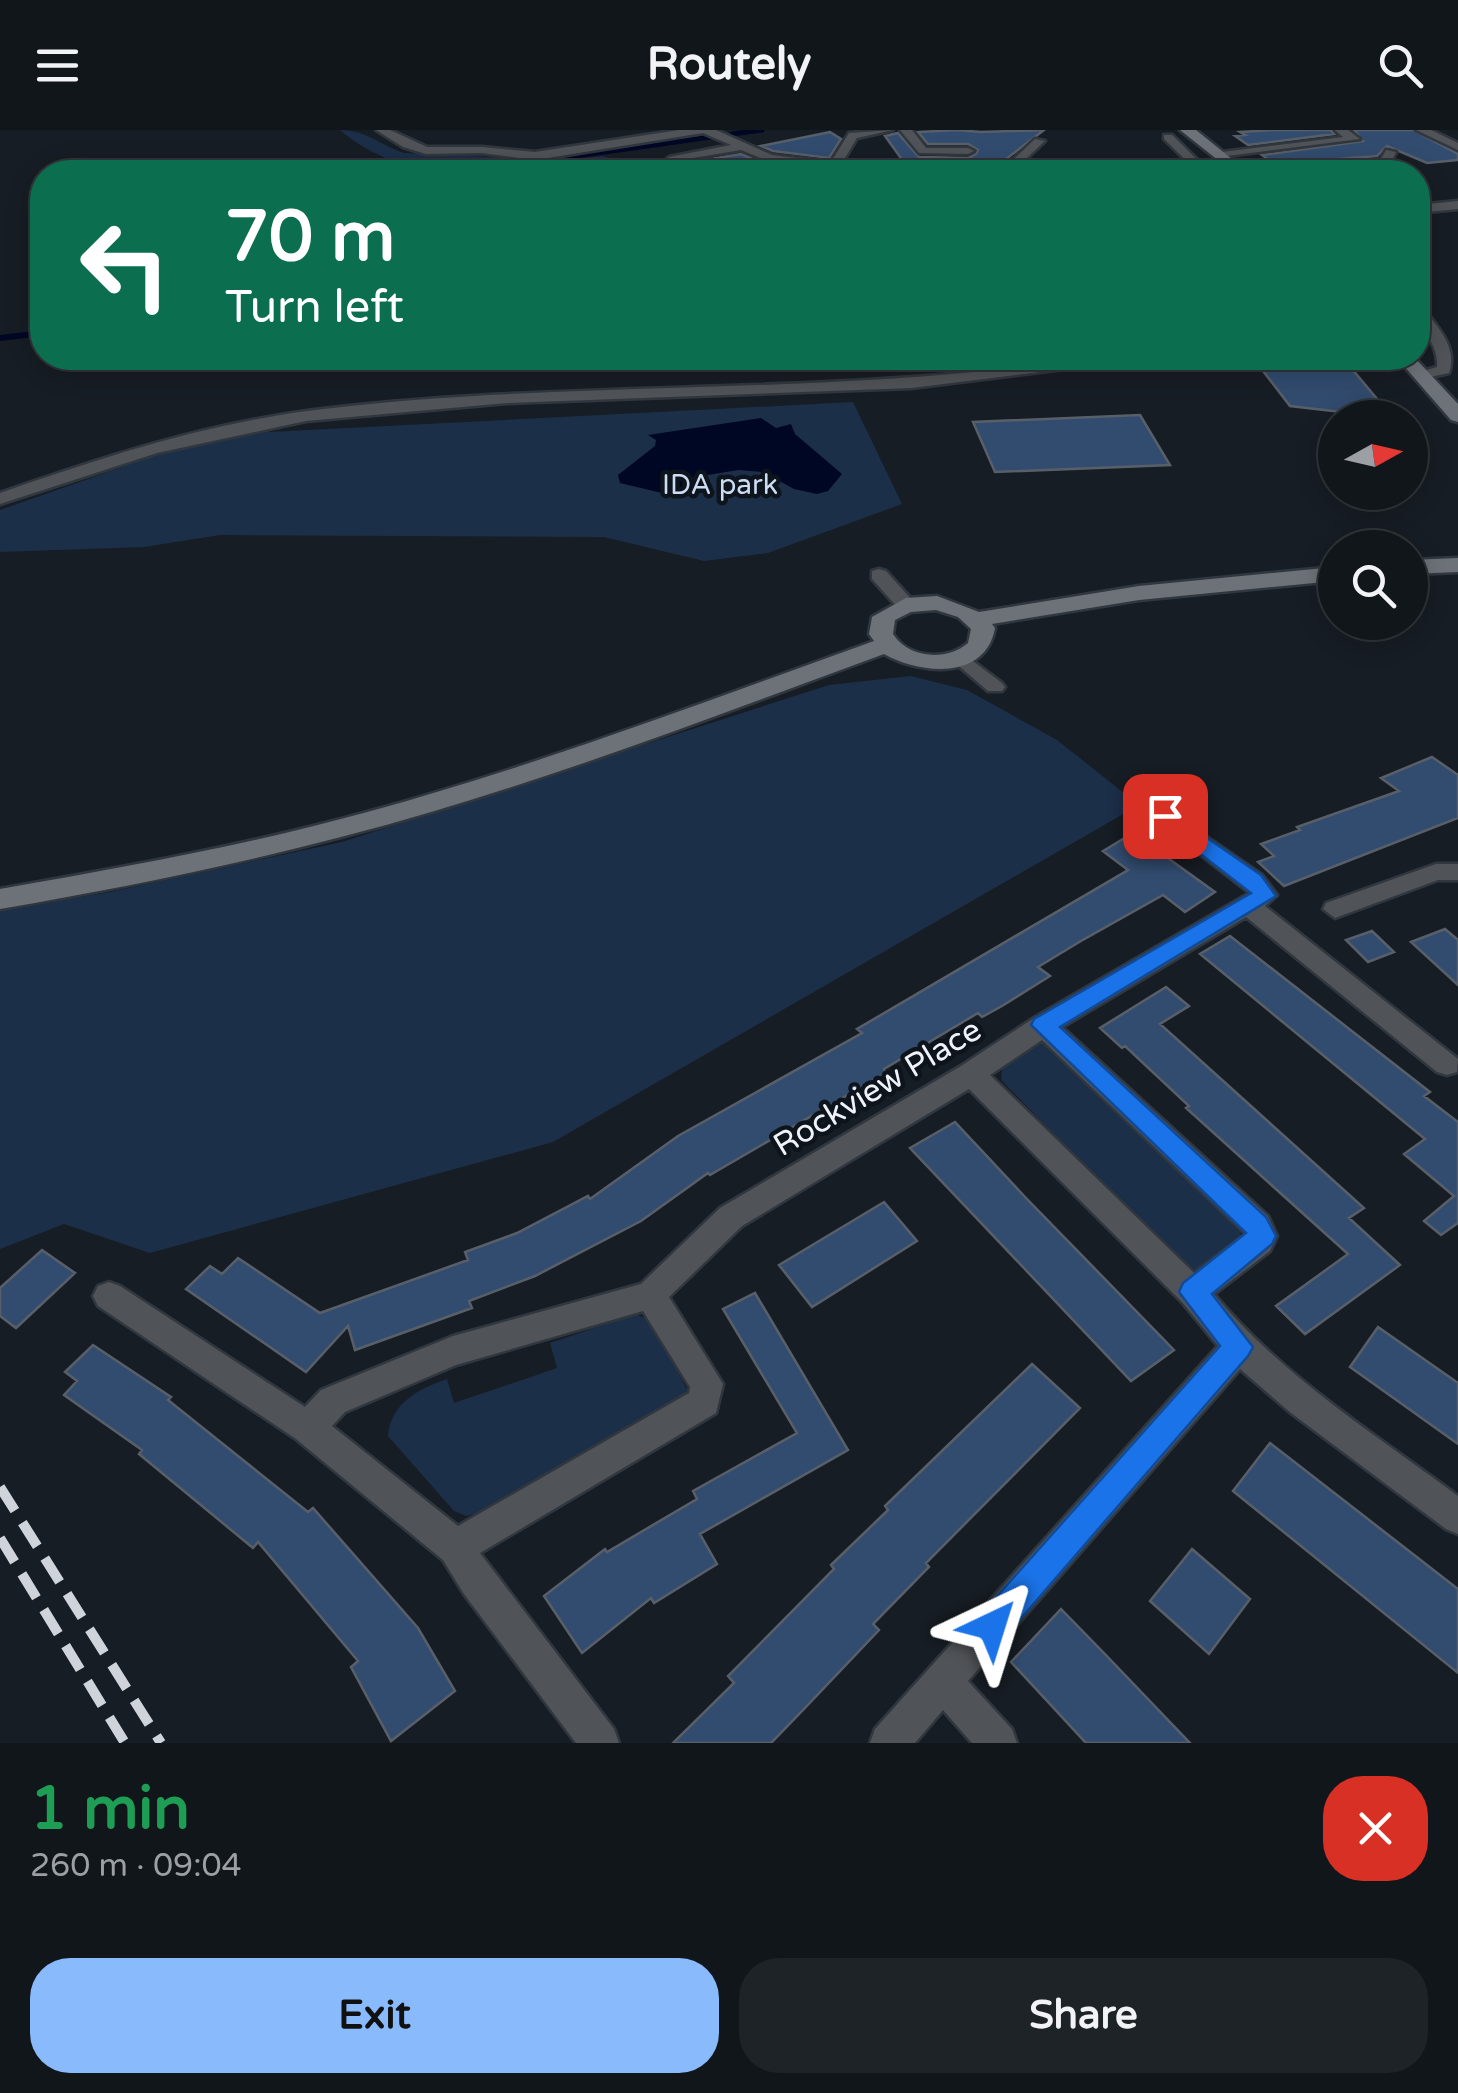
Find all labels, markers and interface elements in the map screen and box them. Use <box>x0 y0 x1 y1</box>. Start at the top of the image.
icon: menu <box>30 38 85 93</box>
text: Routely <box>647 38 811 92</box>
icon: search <box>1373 38 1428 93</box>
text: 70 m <box>225 196 395 280</box>
icon: left <box>60 200 190 330</box>
text: Turn left <box>225 281 404 335</box>
north arrow <box>1318 400 1428 510</box>
map controls <box>1318 400 1428 640</box>
park label: IDA park <box>662 468 778 502</box>
button: search <box>1318 530 1428 640</box>
pin <box>1123 774 1208 859</box>
icon: arrive <box>1138 789 1193 844</box>
street label: Rockview Place <box>767 1011 988 1165</box>
position arrow <box>940 1574 1044 1678</box>
text: 1 min <box>30 1773 190 1845</box>
button: close <box>1323 1776 1428 1881</box>
text: 260 m · 09:04 <box>30 1847 242 1885</box>
button: Exit <box>30 1958 719 2073</box>
button: Share <box>739 1958 1428 2073</box>

